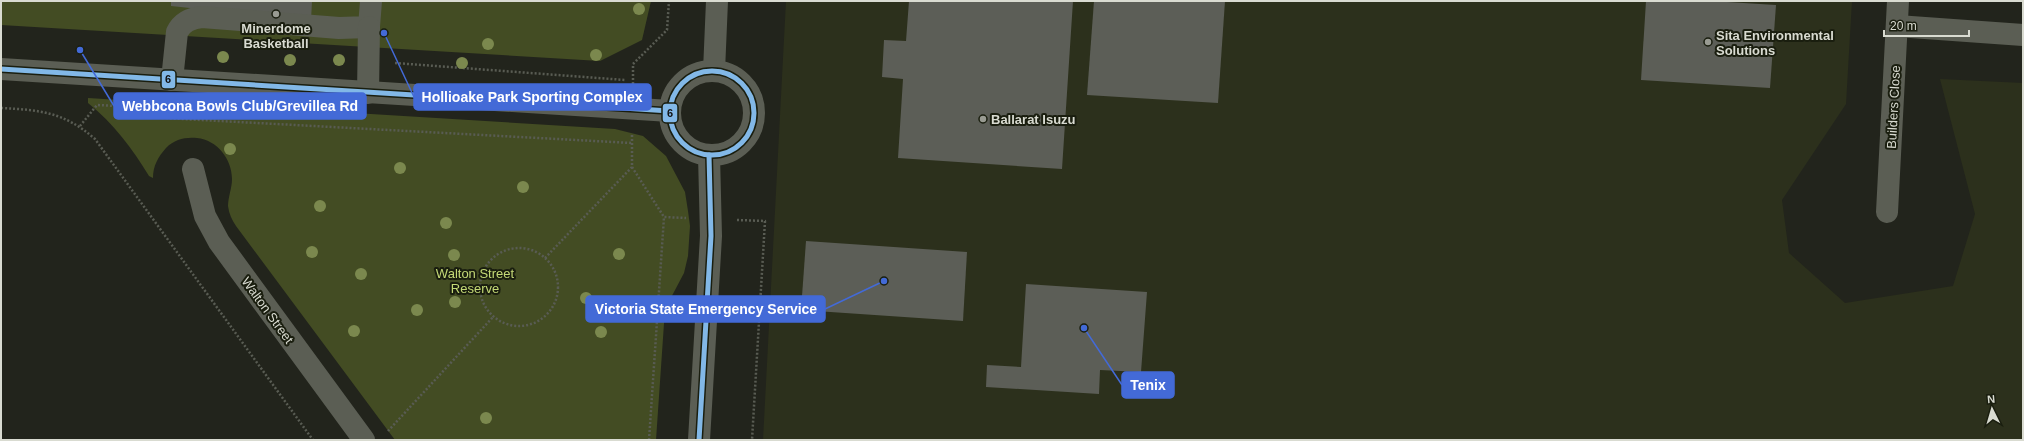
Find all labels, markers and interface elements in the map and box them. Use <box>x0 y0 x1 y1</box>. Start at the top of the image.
marker: Minerdome Basketball <box>271 9 281 19</box>
scale bar <box>1884 12 1969 38</box>
text: 20 m <box>1890 19 1917 33</box>
place label: Minerdome Basketball <box>241 21 311 51</box>
place label: Sita Environmental Solutions <box>1716 28 1834 58</box>
marker: Sita Environmental Solutions <box>1703 37 1713 47</box>
street label: Builders Close <box>1884 65 1903 149</box>
line badge: 6 <box>161 70 176 89</box>
text: 6 <box>165 73 171 85</box>
callout: Hollioake Park Sporting Complex <box>414 84 651 110</box>
text: Hollioake Park Sporting Complex <box>422 89 643 105</box>
callout: Webbcona Bowls Club/Grevillea Rd <box>114 93 366 119</box>
text: Webbcona Bowls Club/Grevillea Rd <box>122 98 358 114</box>
line badge: 6 <box>662 103 678 123</box>
text: 6 <box>667 107 673 119</box>
place label: Ballarat Isuzu <box>991 112 1076 127</box>
marker: Ballarat Isuzu <box>978 114 988 124</box>
park label: Walton Street Reserve <box>436 266 515 296</box>
street label: Walton Street <box>239 274 297 347</box>
callout: Victoria State Emergency Service <box>586 296 825 322</box>
text: Victoria State Emergency Service <box>595 301 817 317</box>
callout: Tenix <box>1122 372 1174 398</box>
text: Tenix <box>1130 377 1166 393</box>
north arrow <box>1972 389 2012 429</box>
text: N <box>1987 393 1996 405</box>

